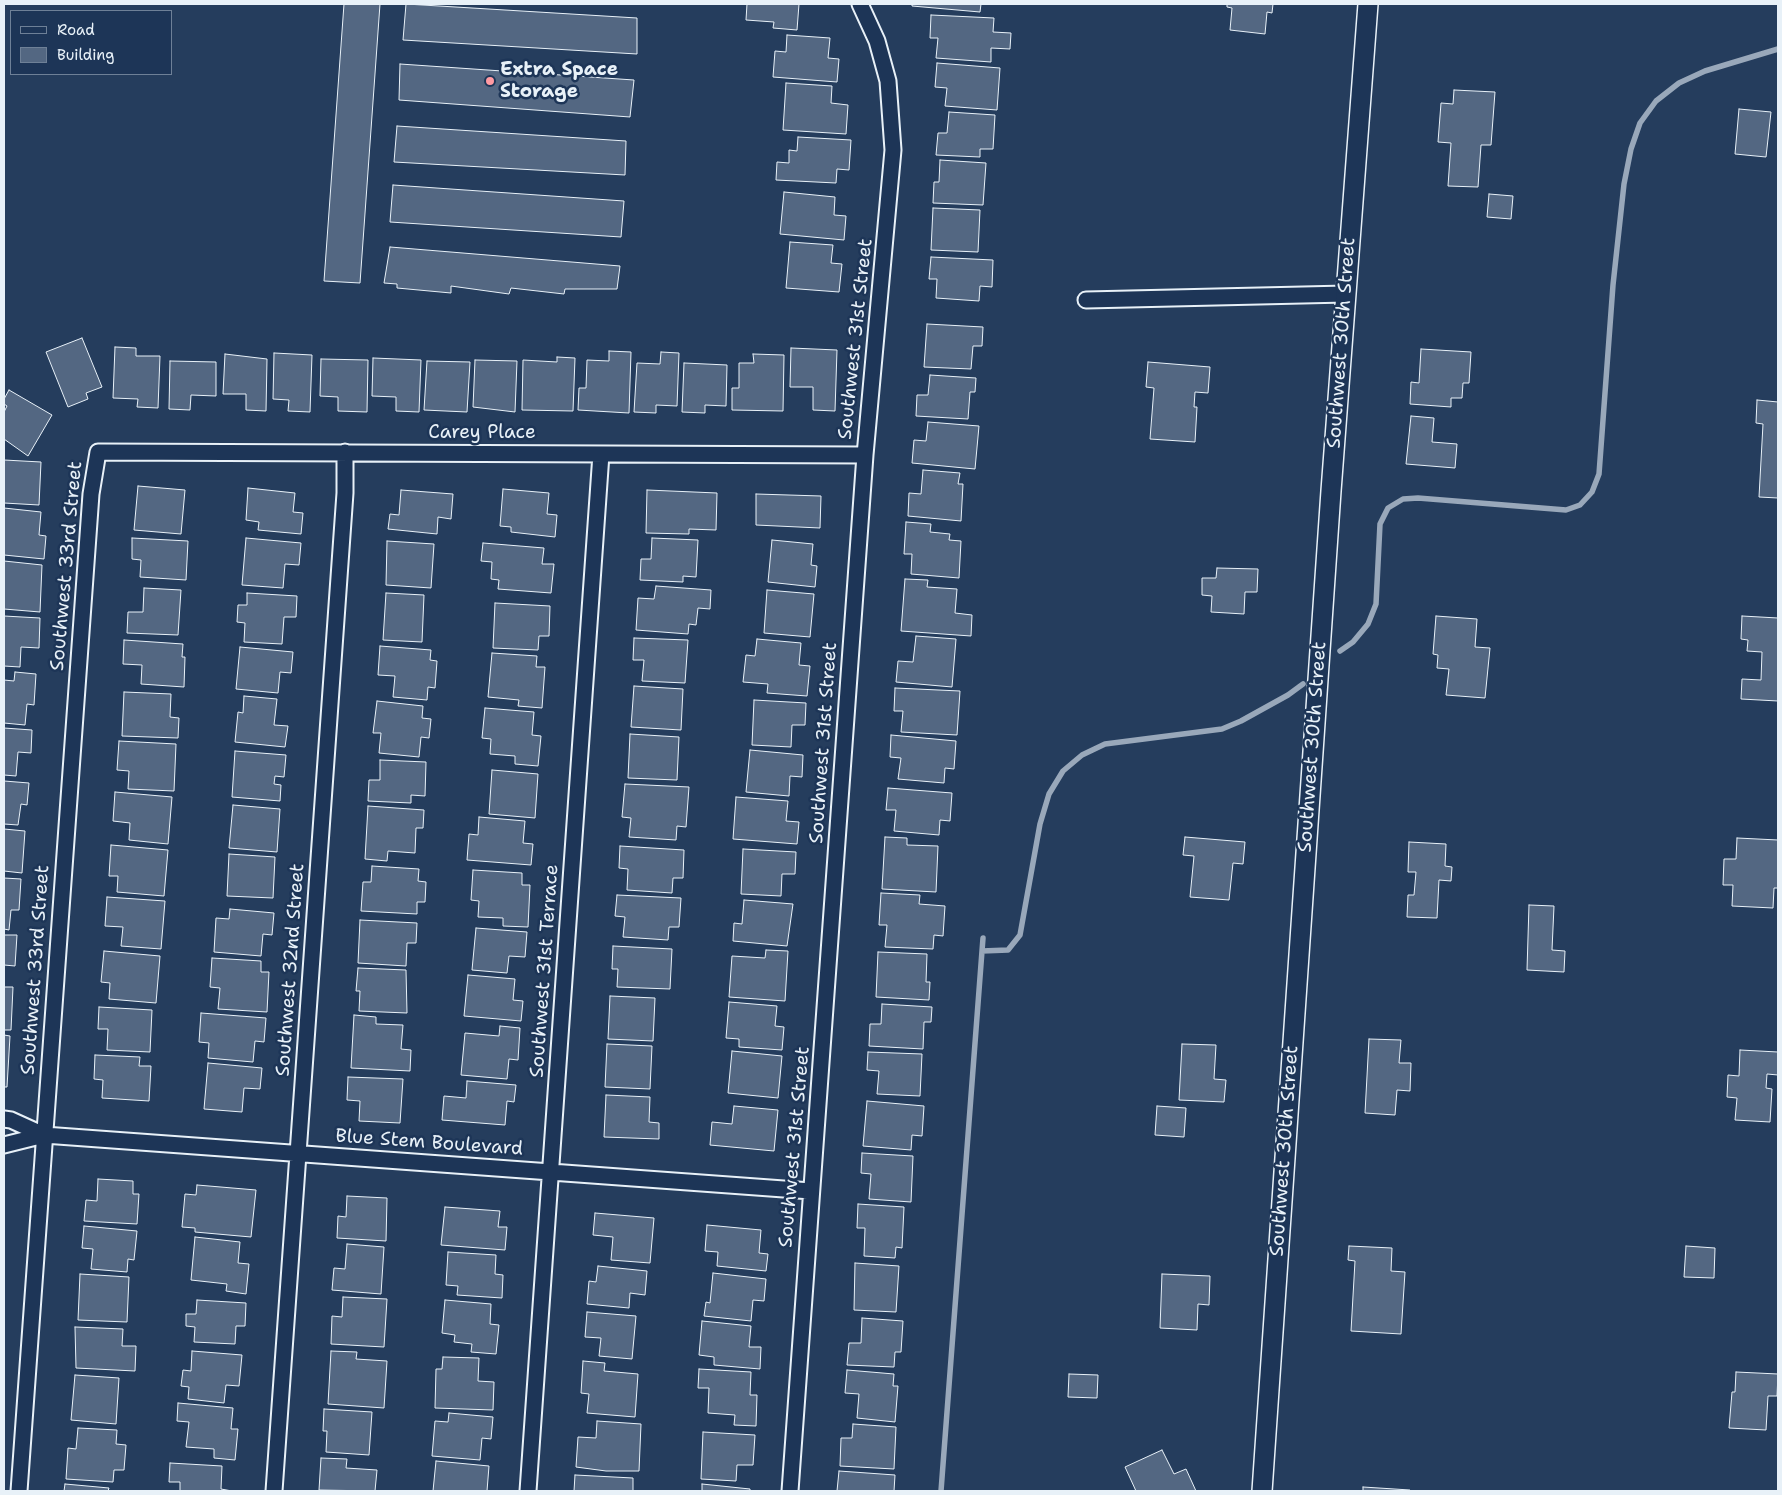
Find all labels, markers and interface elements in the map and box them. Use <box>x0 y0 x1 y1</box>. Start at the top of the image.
legend <box>10 10 172 75</box>
text: Road <box>57 20 95 40</box>
text: Building <box>57 45 114 65</box>
place label: Extra Space Storage <box>500 59 618 103</box>
marker: Extra Space Storage <box>484 75 496 87</box>
street label: Southwest 31st Street <box>834 237 878 441</box>
street label: Southwest 30th Street <box>1323 237 1361 449</box>
street label: Carey Place <box>428 422 536 444</box>
street label: Southwest 33rd Street <box>46 460 88 672</box>
street label: Southwest 31st Street <box>806 641 842 845</box>
street label: Southwest 30th Street <box>1294 641 1332 853</box>
street label: Southwest 32nd Street <box>272 863 310 1077</box>
street label: Southwest 33rd Street <box>17 864 55 1076</box>
street label: Southwest 31st Terrace <box>526 864 564 1078</box>
street label: Southwest 31st Street <box>775 1045 815 1249</box>
street label: Southwest 30th Street <box>1266 1045 1304 1257</box>
street label: Blue Stem Boulevard <box>334 1125 524 1161</box>

